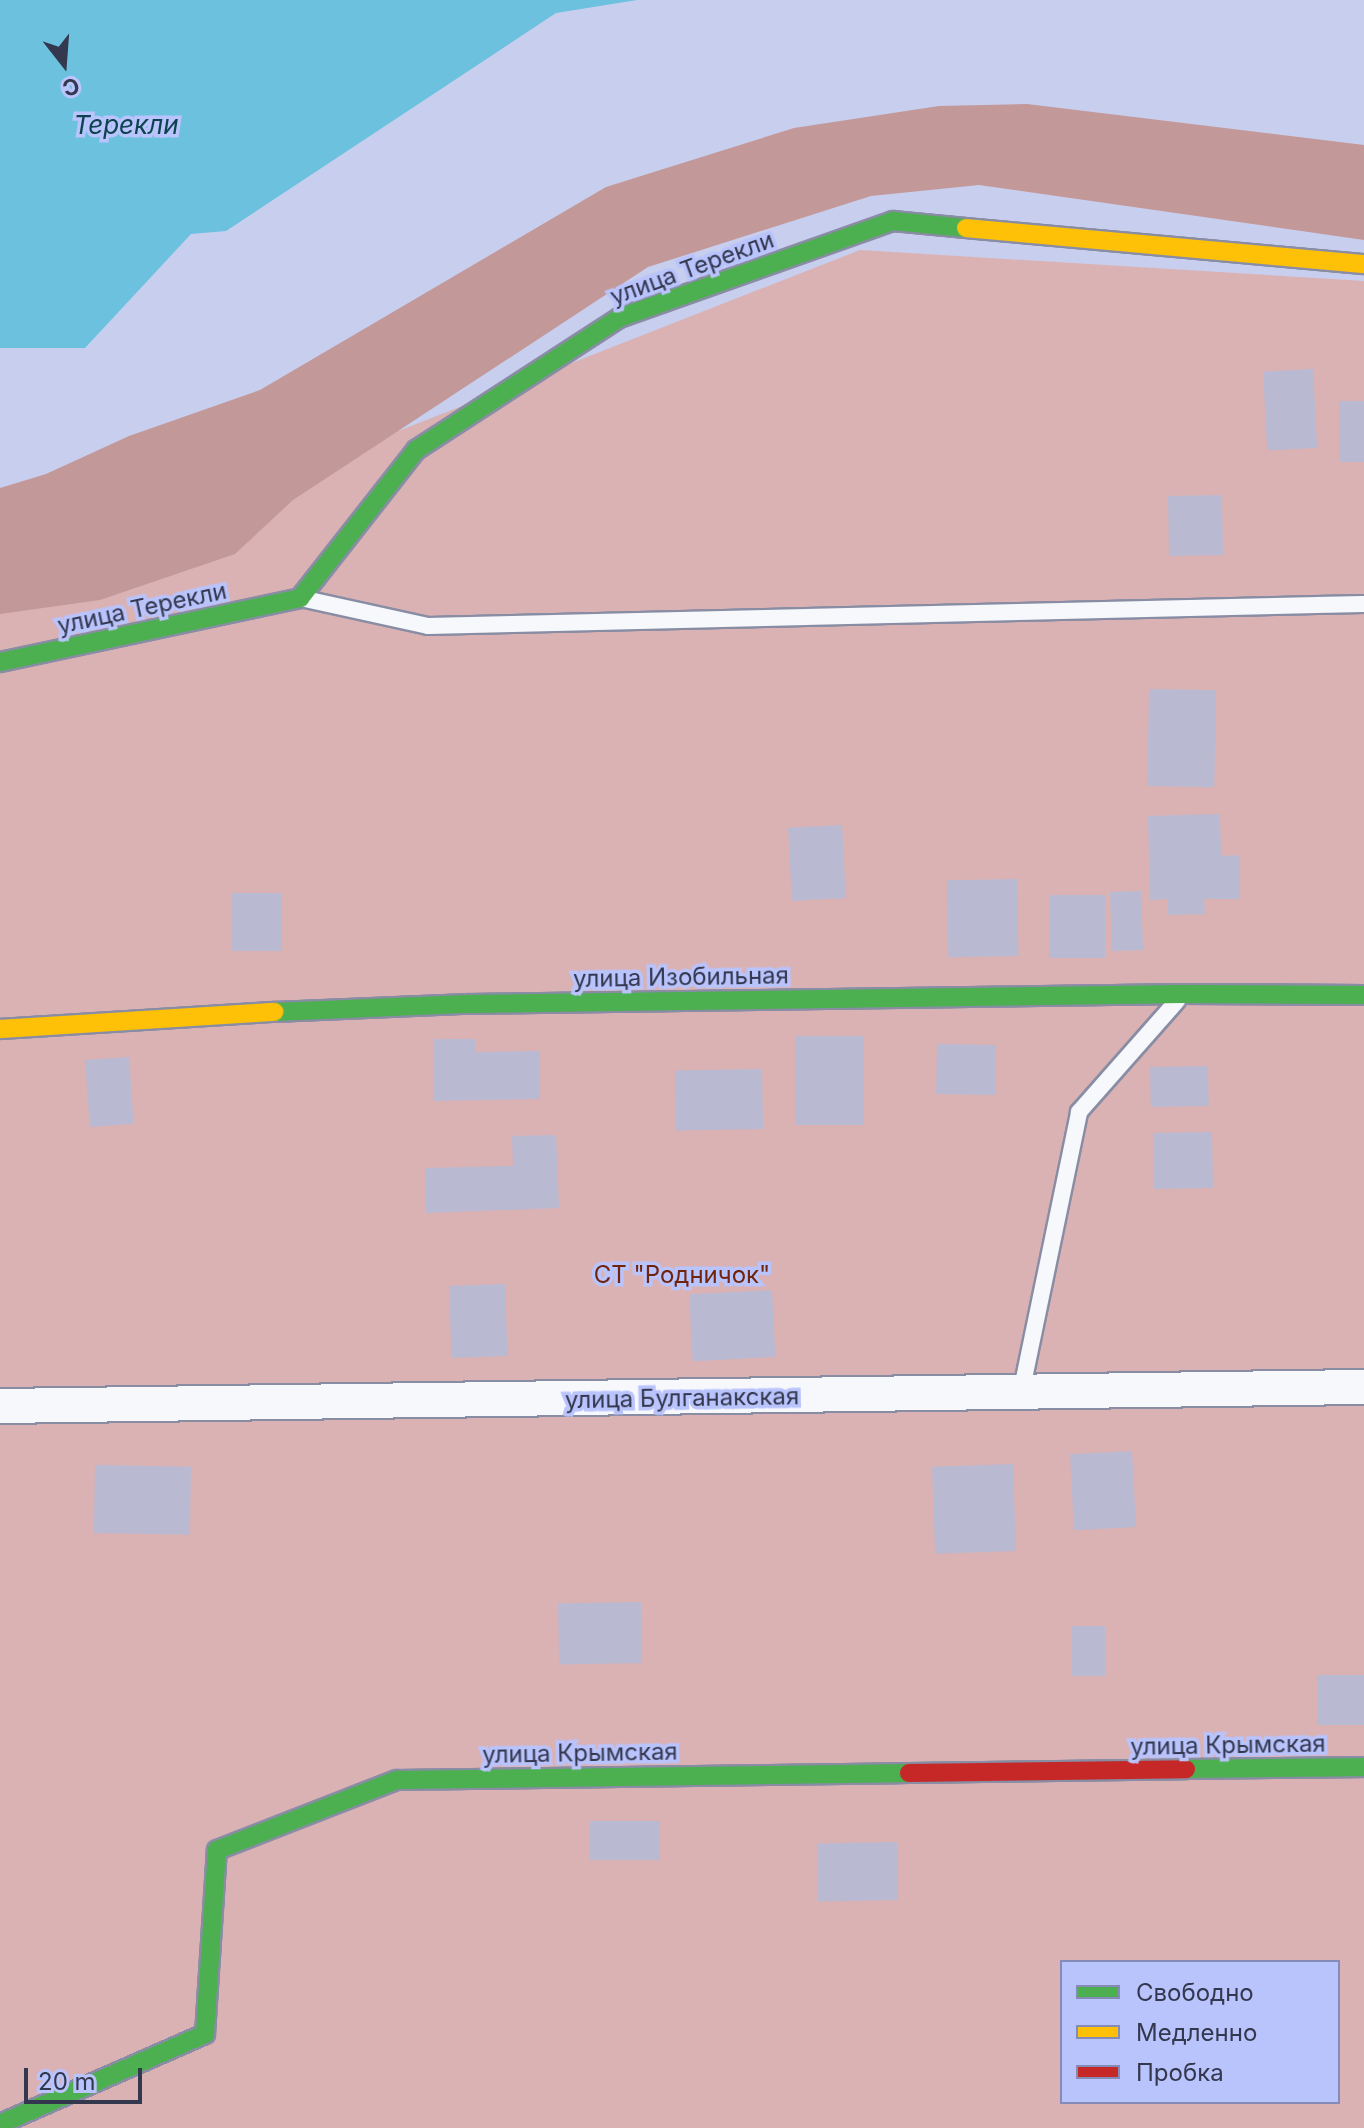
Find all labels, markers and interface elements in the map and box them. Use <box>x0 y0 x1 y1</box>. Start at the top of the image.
north arrow <box>24 24 104 104</box>
text: С <box>59 72 83 102</box>
water label: Терекли <box>73 109 179 141</box>
street label: улица Терекли <box>606 225 778 311</box>
street label: улица Терекли <box>55 576 229 640</box>
street label: улица Изобильная <box>573 961 789 993</box>
park label: СТ "Родничок" <box>594 1261 770 1289</box>
street label: улица Булганакская <box>565 1382 799 1414</box>
street label: улица Крымская <box>1130 1729 1326 1761</box>
street label: улица Крымская <box>482 1737 678 1769</box>
legend <box>1060 1960 1340 2104</box>
text: Свободно <box>1136 1978 1254 2007</box>
text: Медленно <box>1136 2018 1257 2047</box>
scale bar <box>28 2052 146 2102</box>
text: Пробка <box>1136 2058 1224 2087</box>
text: 20 m <box>38 2067 96 2096</box>

